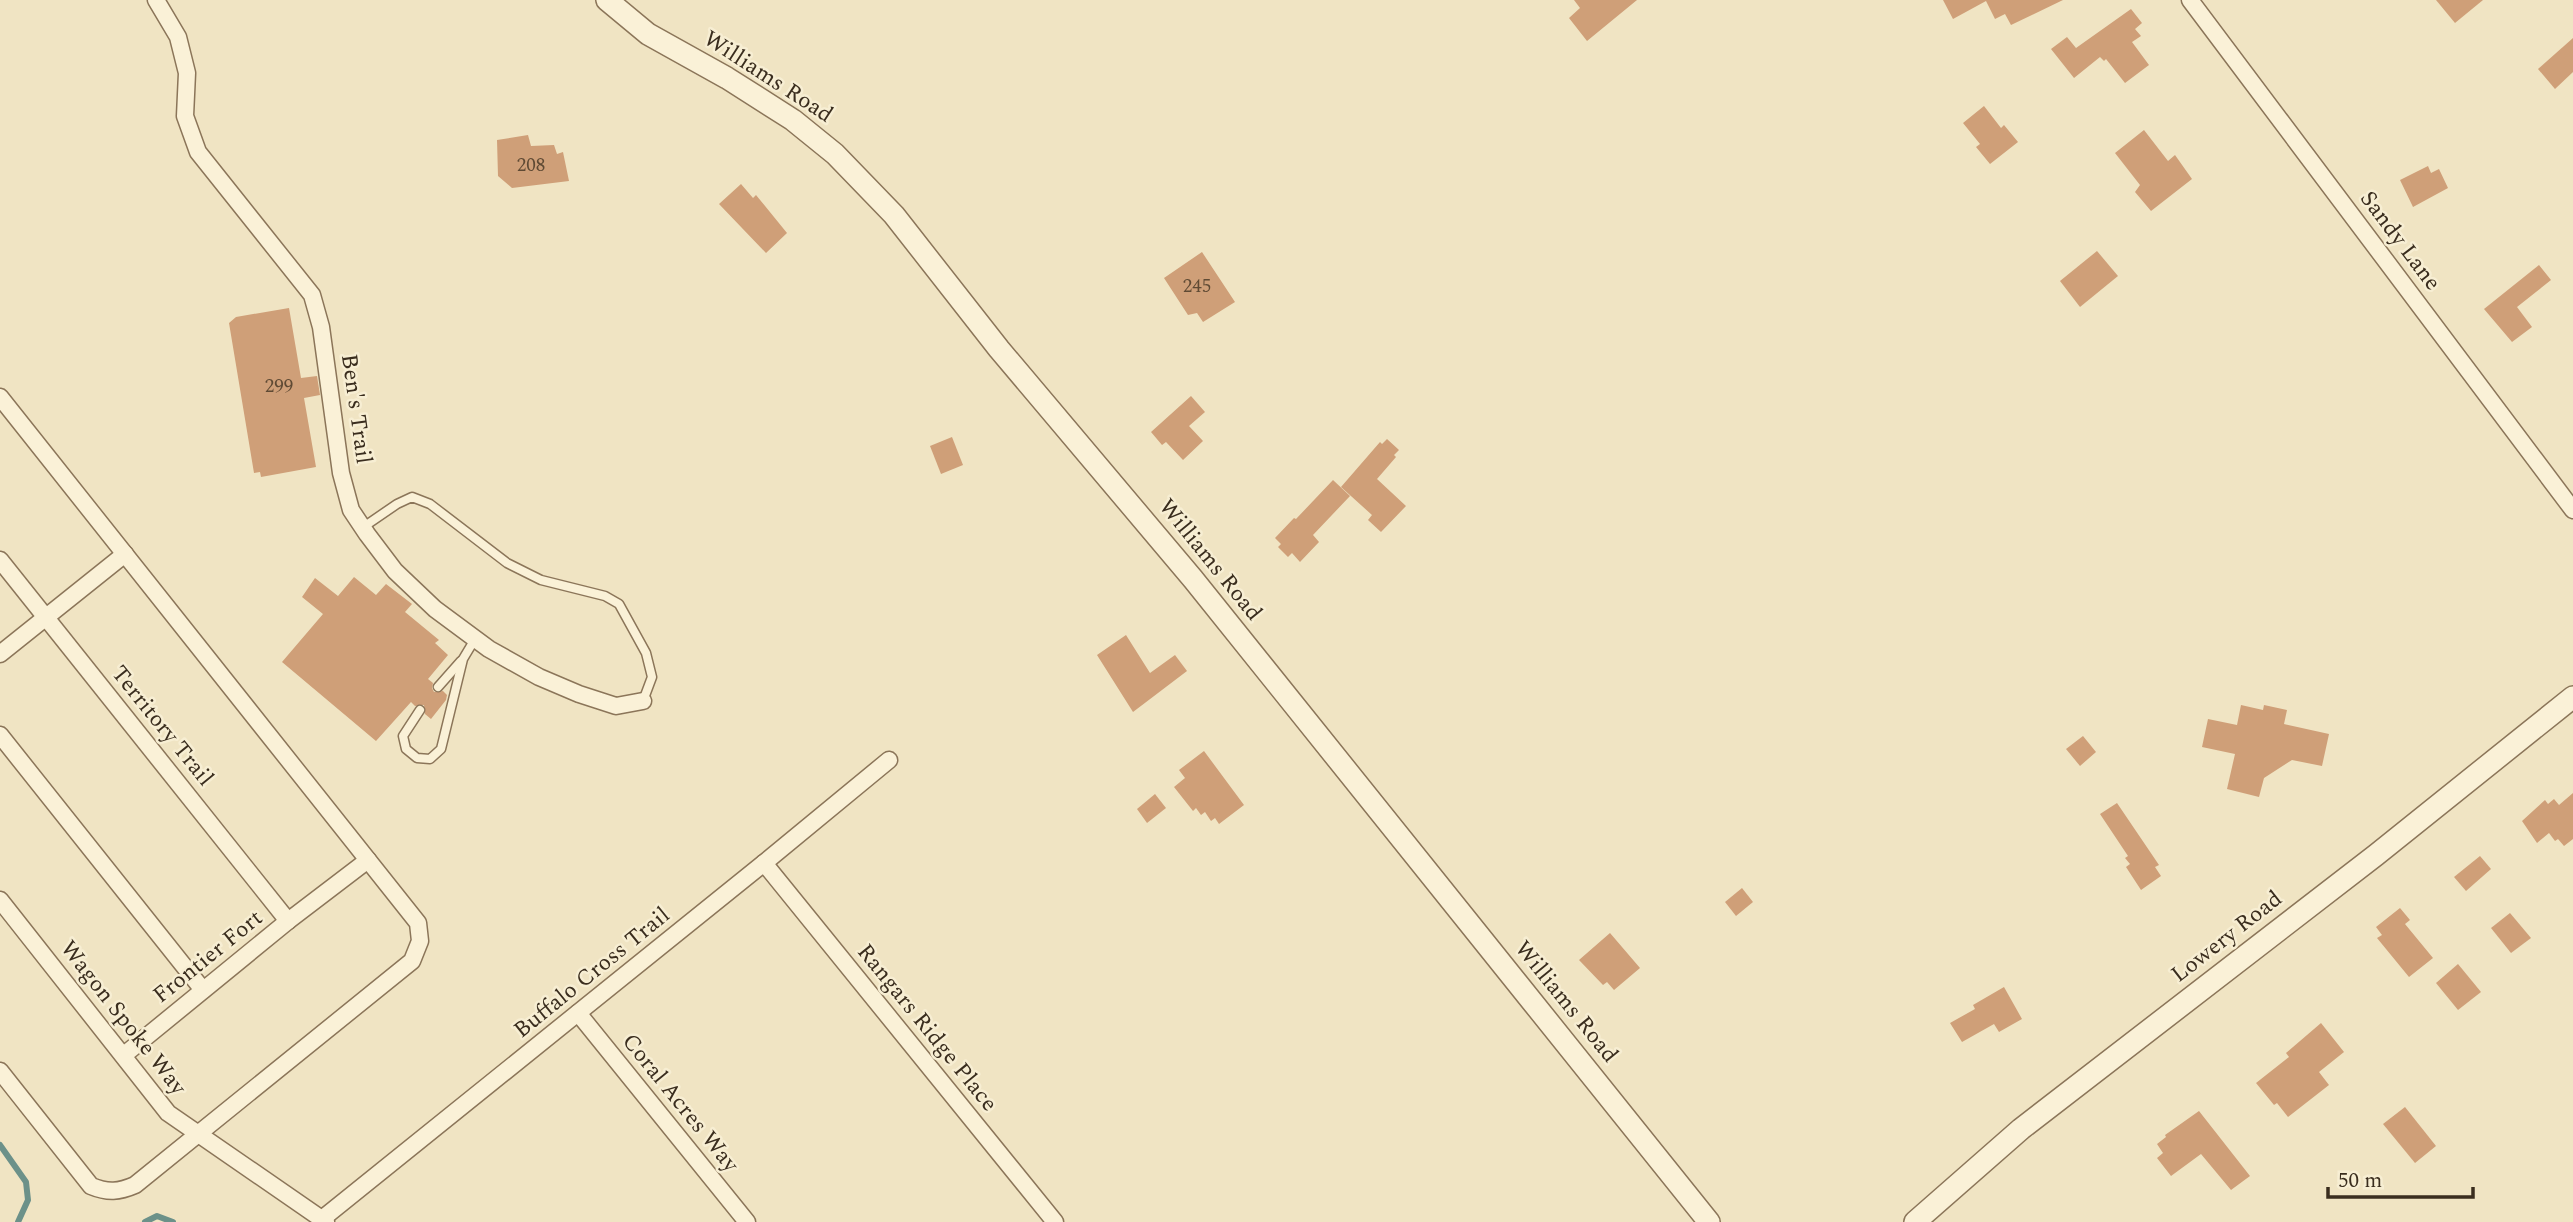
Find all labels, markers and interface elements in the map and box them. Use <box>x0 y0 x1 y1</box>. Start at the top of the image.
street label: Williams Road <box>696 22 840 132</box>
house number: 208 <box>517 151 545 180</box>
street label: Sandy Lane <box>2351 184 2449 298</box>
house number: 245 <box>1183 272 1211 301</box>
street label: Ben's Trail <box>331 352 381 466</box>
house number: 299 <box>265 372 293 401</box>
street label: Williams Road <box>1150 491 1271 629</box>
street label: Territory Trail <box>102 658 222 794</box>
street label: Lowery Road <box>2164 882 2290 992</box>
street label: Buffalo Cross Trail <box>506 899 678 1047</box>
street label: Frontier Fort <box>145 902 271 1012</box>
street label: Wagon Spoke Way <box>51 933 195 1104</box>
street label: Williams Road <box>1506 933 1627 1071</box>
street label: Rangars Ridge Place <box>848 936 1006 1120</box>
street label: Coral Acres Way <box>613 1026 748 1181</box>
scale bar <box>2328 1156 2473 1200</box>
text: 50 m <box>2338 1165 2382 1197</box>

